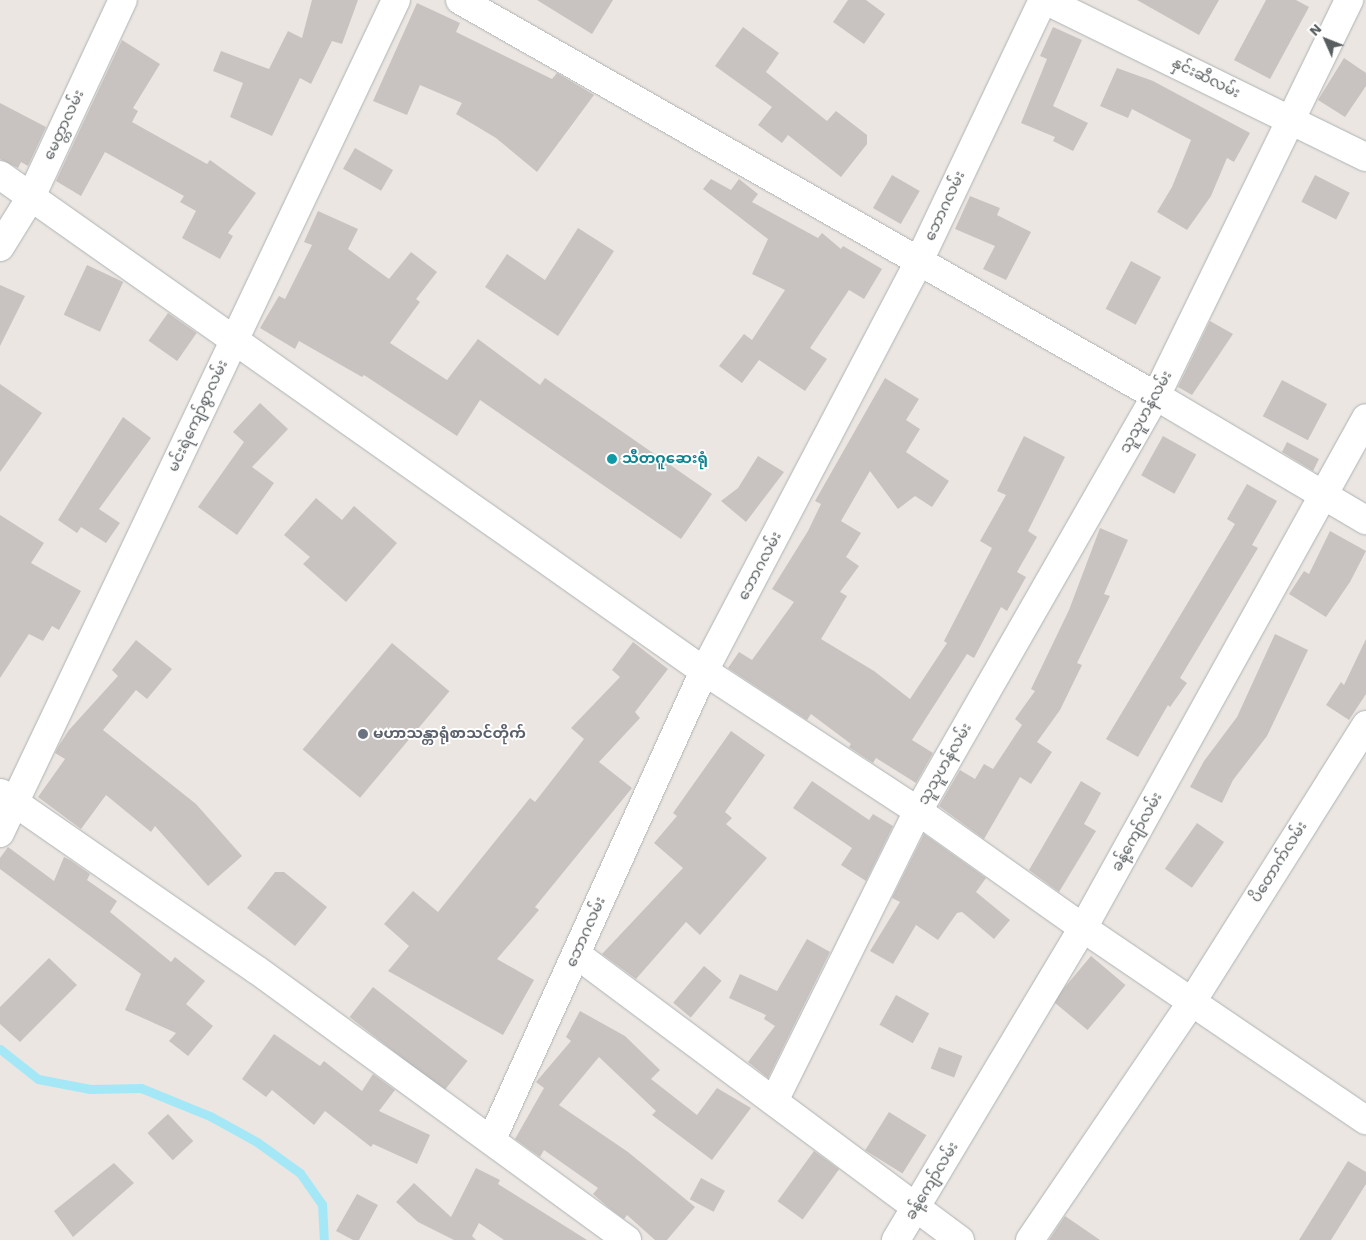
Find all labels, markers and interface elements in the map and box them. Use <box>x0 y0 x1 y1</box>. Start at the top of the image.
north arrow <box>1301 15 1351 65</box>
text: N <box>1306 20 1325 39</box>
street label: နှင်းဆီလမ်း <box>1169 54 1243 102</box>
street label: မေတ္တာလမ်း <box>40 87 88 163</box>
street label: ဘောဂလမ်း <box>921 168 969 244</box>
street label: မင်းရဲကျော်စွာလမ်း <box>164 357 232 475</box>
street label: သူသူဟန်လမ်း <box>1116 368 1176 456</box>
place label: သီတဂူဆေးရုံ <box>622 450 708 468</box>
marker: သီတဂူဆေးရုံ <box>606 453 618 465</box>
street label: ဘောဂလမ်း <box>734 529 786 603</box>
street label: သူသူဟန်လမ်း <box>914 720 976 808</box>
place label: မဟာသန္တာရုံစာသင်တိုက် <box>373 725 526 743</box>
marker: မဟာသန္တာရုံစာသင်တိုက် <box>357 728 369 740</box>
street label: ခန့်ကျော်လမ်း <box>1108 789 1166 875</box>
street label: ပိတောက်လမ်း <box>1247 818 1311 906</box>
street label: ဘောဂလမ်း <box>562 894 610 970</box>
street label: ခန့်ကျော်လမ်း <box>902 1139 962 1223</box>

